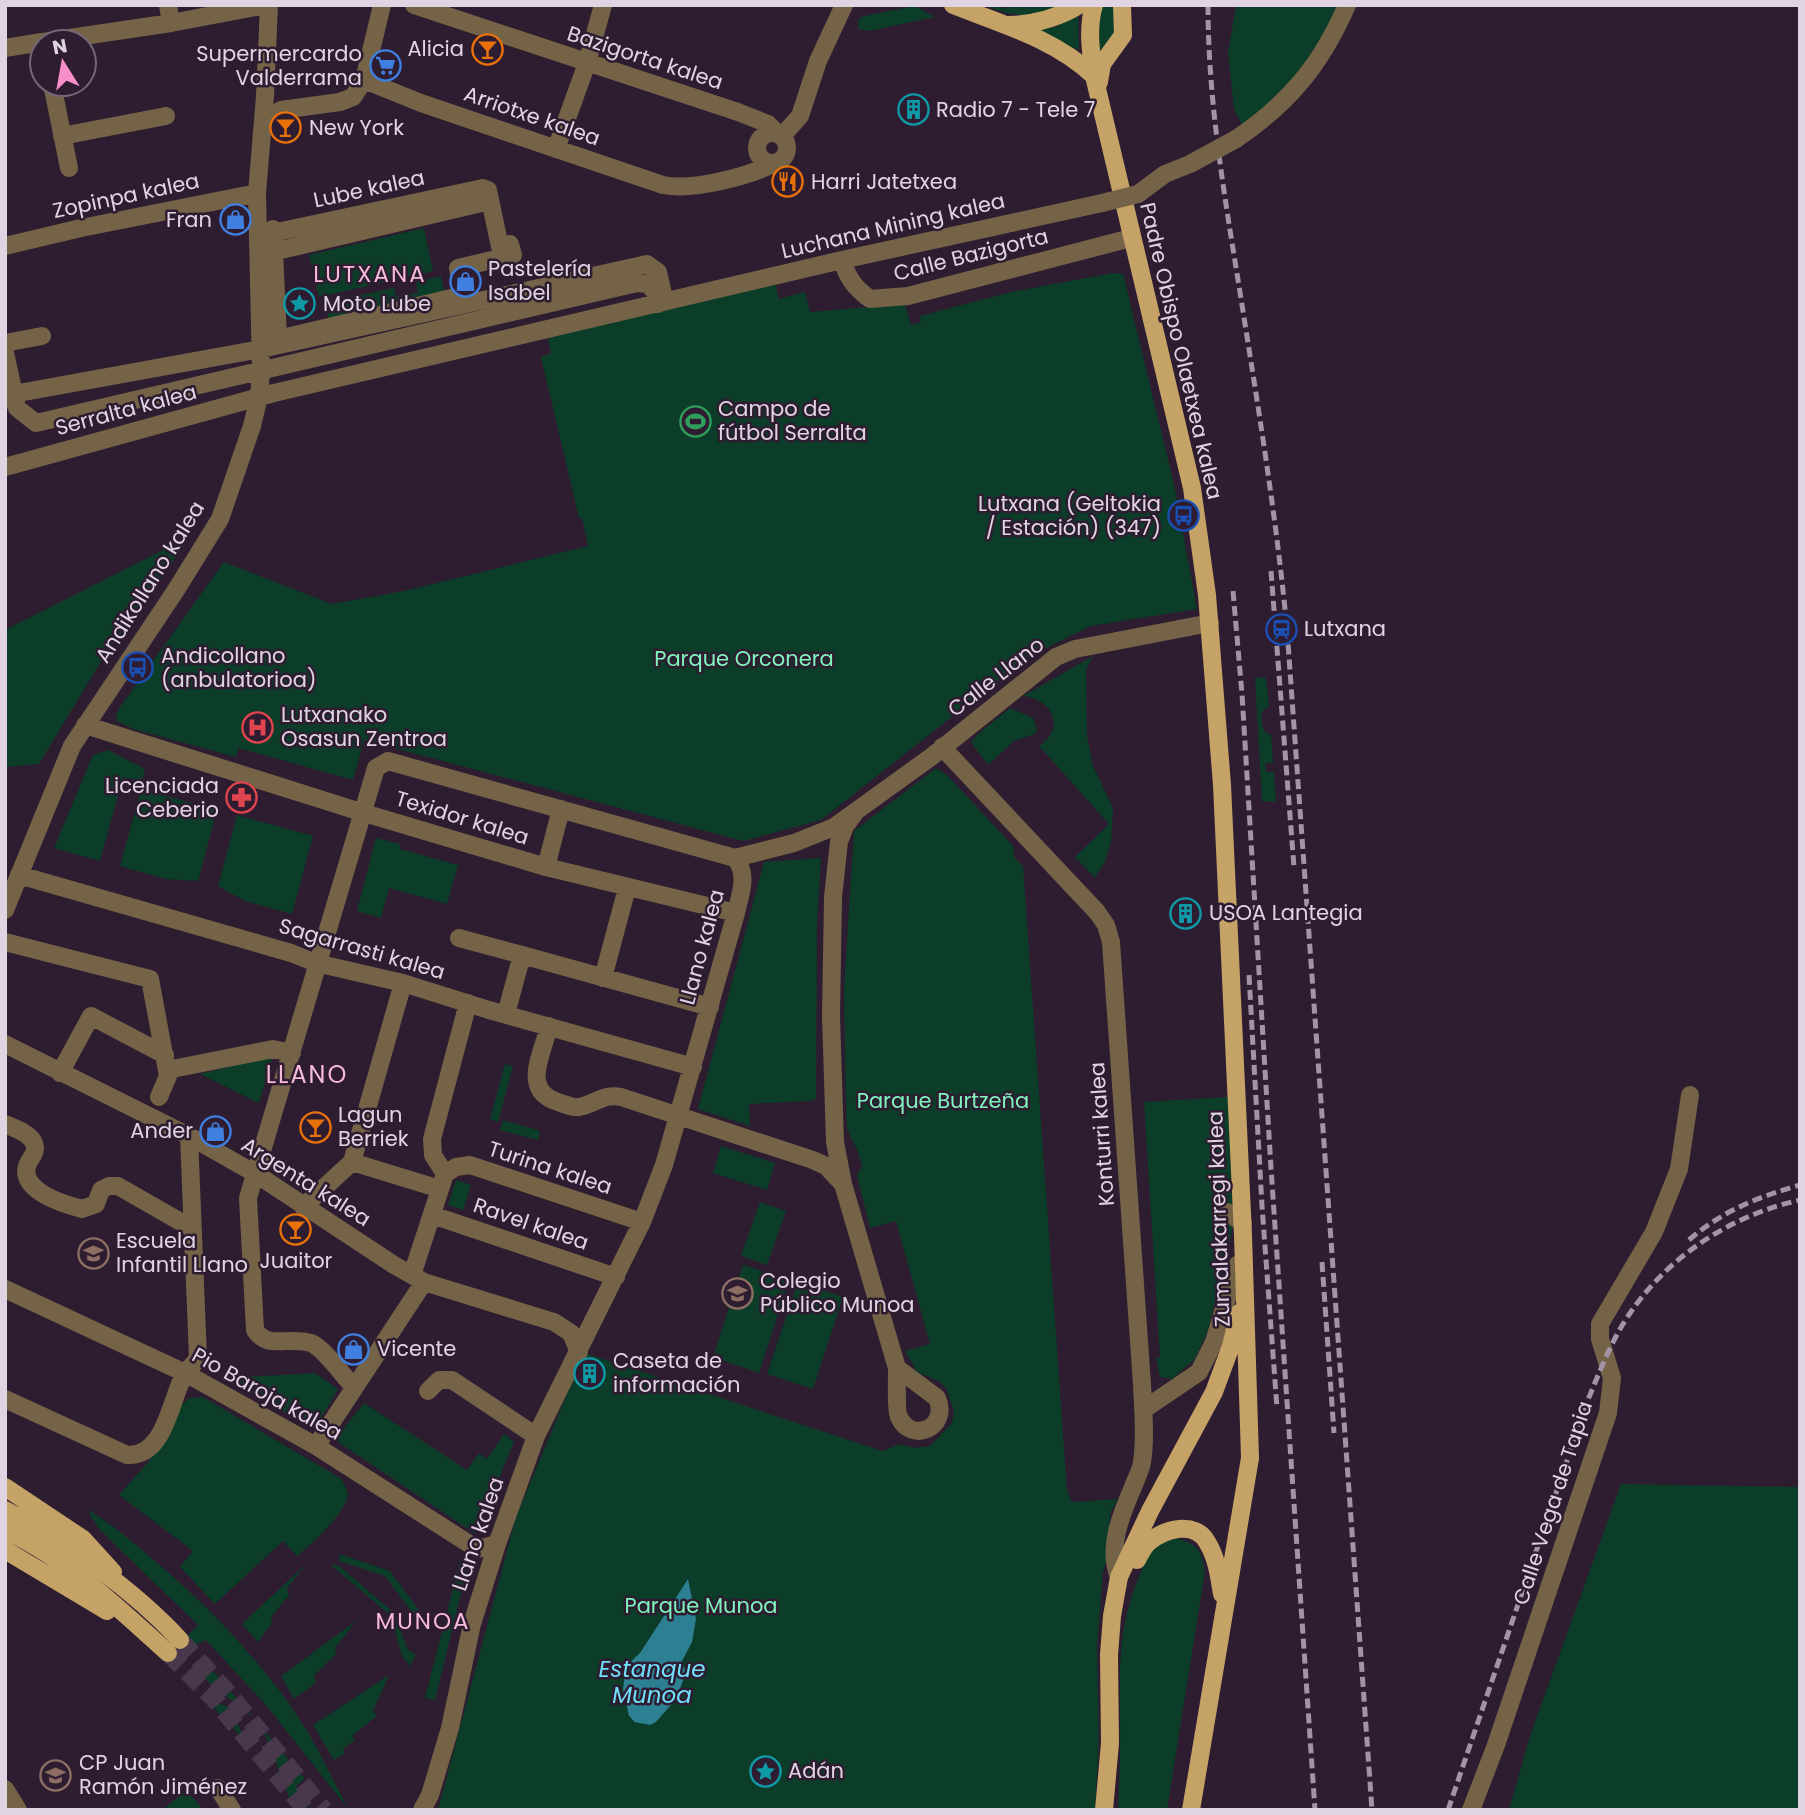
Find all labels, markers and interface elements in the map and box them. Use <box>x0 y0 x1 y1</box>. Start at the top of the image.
street label: Bazigorta kalea <box>564 19 727 96</box>
north arrow <box>28 28 98 98</box>
text: N <box>50 32 69 61</box>
bar icon: Alicia <box>470 32 504 66</box>
place label: Alicia <box>407 34 464 63</box>
place label: Supermercardo Valderrama <box>196 39 362 92</box>
supermarket icon: Supermercardo Valderrama <box>368 49 402 83</box>
street label: Arriotxe kalea <box>460 79 604 152</box>
building icon: Radio 7 - Tele 7 <box>896 93 930 127</box>
place label: Radio 7 - Tele 7 <box>936 95 1095 124</box>
bar icon: New York <box>269 111 303 145</box>
place label: New York <box>309 113 404 142</box>
street label: Lube kalea <box>311 163 427 214</box>
restaurant icon: Harri Jatetxea <box>771 165 805 199</box>
street label: Zopinpa kalea <box>50 166 202 225</box>
place label: Harri Jatetxea <box>811 167 957 196</box>
street label: Luchana Mining kalea <box>778 186 1008 265</box>
street label: Padre Obispo Olaetxea kalea <box>1133 200 1230 502</box>
shop icon: Fran <box>218 203 252 237</box>
place label: Fran <box>166 205 212 234</box>
street label: Calle Bazigorta <box>890 221 1051 288</box>
place label: Pastelería Isabel <box>488 254 591 307</box>
district label: LUTXANA <box>313 258 427 290</box>
shop icon: Pastelería Isabel <box>448 264 482 298</box>
place icon: Moto Lube <box>283 287 317 321</box>
place label: Moto Lube <box>323 289 431 318</box>
street label: Serralta kalea <box>52 377 200 442</box>
place label: Campo de fútbol Serralta <box>718 394 867 447</box>
sports icon: Campo de fútbol Serralta <box>678 404 712 438</box>
place label: Lutxana (Geltokia / Estación) (347) <box>978 489 1161 542</box>
street label: Andikollano kalea <box>88 495 211 668</box>
bus stop icon: Lutxana (Geltokia / Estación) (347) <box>1167 499 1201 533</box>
station icon: Lutxana <box>1264 612 1298 646</box>
place label: Lutxana <box>1304 614 1386 643</box>
street label: Calle Llano <box>942 630 1050 723</box>
place label: Andicollano (anbulatorioa) <box>161 641 316 694</box>
park label: Parque Orconera <box>654 644 834 673</box>
bus stop icon: Andicollano (anbulatorioa) <box>121 651 155 685</box>
place label: Lutxanako Osasun Zentroa <box>281 700 447 753</box>
hospital icon: Lutxanako Osasun Zentroa <box>241 710 275 744</box>
place label: Licenciada Ceberio <box>105 771 219 824</box>
pharmacy icon: Licenciada Ceberio <box>225 781 259 815</box>
street label: Texidor kalea <box>392 783 532 852</box>
street label: Llano kalea <box>672 886 731 1008</box>
building icon: USOA Lantegia <box>1169 896 1203 930</box>
place label: USOA Lantegia <box>1209 898 1363 927</box>
street label: Sagarrasti kalea <box>276 911 449 986</box>
district label: LLANO <box>266 1058 348 1091</box>
street label: Konturri kalea <box>1082 1061 1121 1207</box>
park label: Parque Burtzeña <box>857 1086 1029 1115</box>
place label: Lagun Berriek <box>338 1100 409 1153</box>
bar icon: Lagun Berriek <box>298 1110 332 1144</box>
street label: Zumalakarregi kalea <box>1200 1111 1237 1327</box>
shop icon: Ander <box>199 1114 233 1148</box>
place label: Ander <box>130 1116 193 1145</box>
street label: Argenta kalea <box>236 1130 376 1233</box>
street label: Turina kalea <box>485 1134 616 1201</box>
street label: Ravel kalea <box>470 1190 593 1257</box>
bar icon: Juaitor <box>279 1212 313 1246</box>
place label: Escuela Infantil Llano <box>116 1226 248 1279</box>
school or university icon: Escuela Infantil Llano <box>76 1236 110 1270</box>
place label: Juaitor <box>260 1246 333 1275</box>
place label: Colegio Público Munoa <box>760 1266 915 1319</box>
school or university icon: Colegio Público Munoa <box>720 1276 754 1310</box>
shop icon: Vicente <box>337 1332 371 1366</box>
place label: Vicente <box>377 1334 456 1363</box>
street label: Pio Baroja kalea <box>187 1340 347 1447</box>
place label: Caseta de información <box>613 1346 740 1399</box>
building icon: Caseta de información <box>573 1356 607 1390</box>
street label: Calle Vega de Tapia <box>1506 1397 1599 1608</box>
street label: Llano kalea <box>445 1473 510 1594</box>
park label: Parque Munoa <box>624 1591 778 1620</box>
district label: MUNOA <box>375 1605 471 1637</box>
water label: Estanque Munoa <box>599 1653 705 1711</box>
place label: CP Juan Ramón Jiménez <box>79 1748 247 1801</box>
place icon: Adán <box>748 1754 782 1788</box>
place label: Adán <box>788 1756 844 1785</box>
school or university icon: CP Juan Ramón Jiménez <box>39 1758 73 1792</box>

